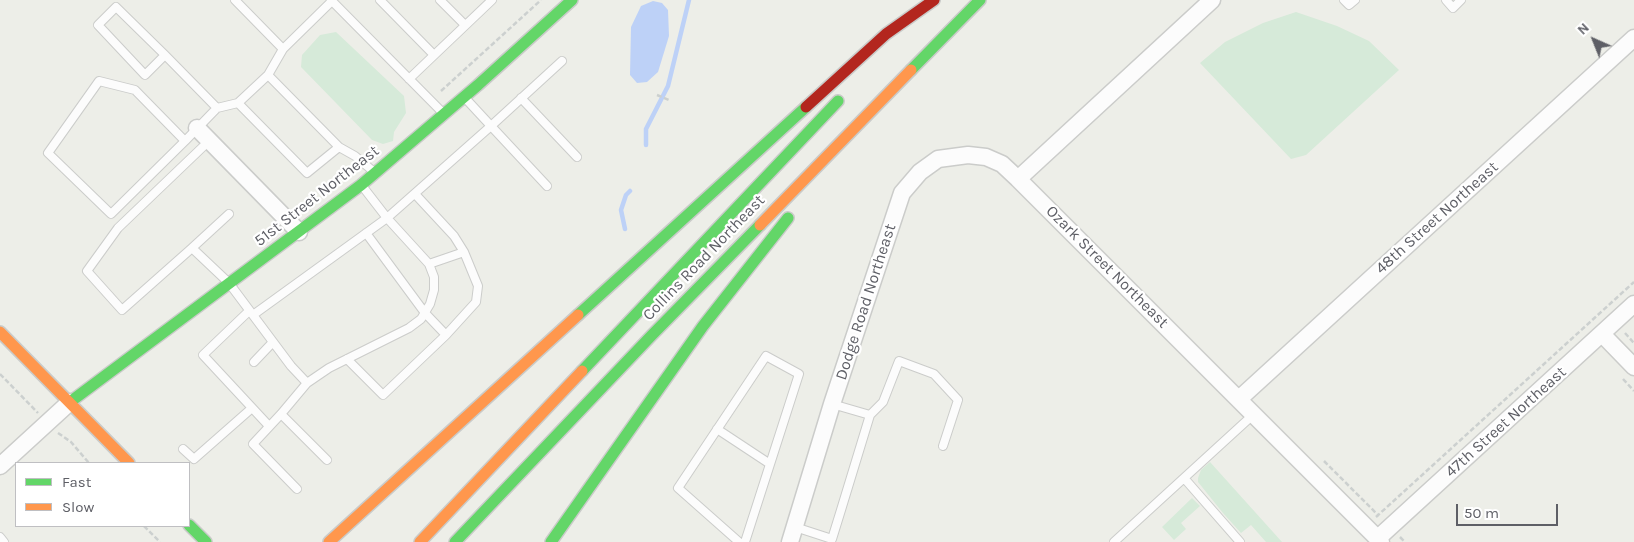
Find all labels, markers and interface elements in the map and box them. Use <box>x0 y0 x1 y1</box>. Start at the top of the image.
north arrow <box>1569 15 1619 65</box>
text: N <box>1574 19 1593 38</box>
street label: 51st Street Northeast <box>251 141 383 251</box>
street label: 48th Street Northeast <box>1372 158 1502 278</box>
street label: Collins Road Northeast <box>639 191 769 325</box>
street label: Ozark Street Northeast <box>1042 202 1172 332</box>
street label: Dodge Road Northeast <box>832 221 900 383</box>
street label: 47th Street Northeast <box>1442 363 1570 481</box>
legend <box>15 462 190 527</box>
text: Fast <box>62 473 91 491</box>
scale bar <box>1459 494 1562 526</box>
text: Slow <box>62 498 94 516</box>
text: 50 m <box>1464 504 1499 522</box>

